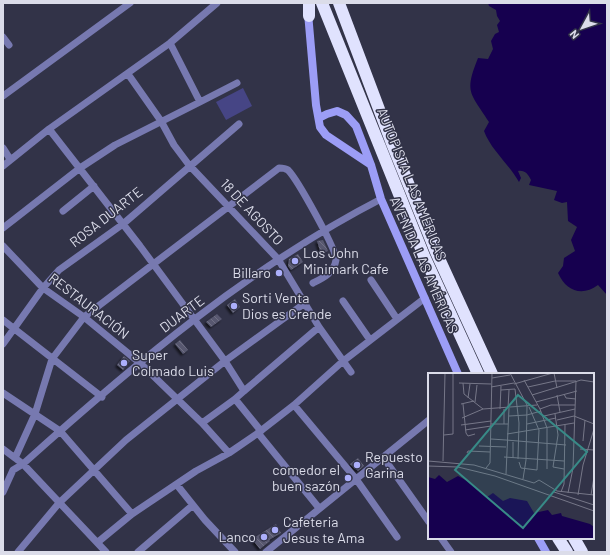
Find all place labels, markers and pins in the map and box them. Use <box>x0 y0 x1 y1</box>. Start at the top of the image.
place label: Los John Minimark Cafe <box>303 244 389 277</box>
marker: Los John Minimark Cafe <box>290 256 300 266</box>
place label: Billaro <box>232 264 271 281</box>
marker: Billaro <box>274 268 284 278</box>
place label: Sorti Venta Dios es Crende <box>242 289 332 322</box>
marker: Sorti Venta Dios es Crende <box>229 301 239 311</box>
place label: Super Colmado Luis <box>132 346 214 379</box>
marker: Super Colmado Luis <box>119 358 129 368</box>
place label: Repuesto Garina <box>365 448 423 481</box>
marker: Repuesto Garina <box>352 460 362 470</box>
place label: comedor el buen sazón <box>272 461 340 494</box>
marker: comedor el buen sazón <box>343 473 353 483</box>
place label: Cafeteria Jesus te Ama <box>283 513 365 546</box>
marker: Cafeteria Jesus te Ama <box>270 525 280 535</box>
place label: Lanco <box>219 528 256 545</box>
marker: Lanco <box>259 532 269 542</box>

